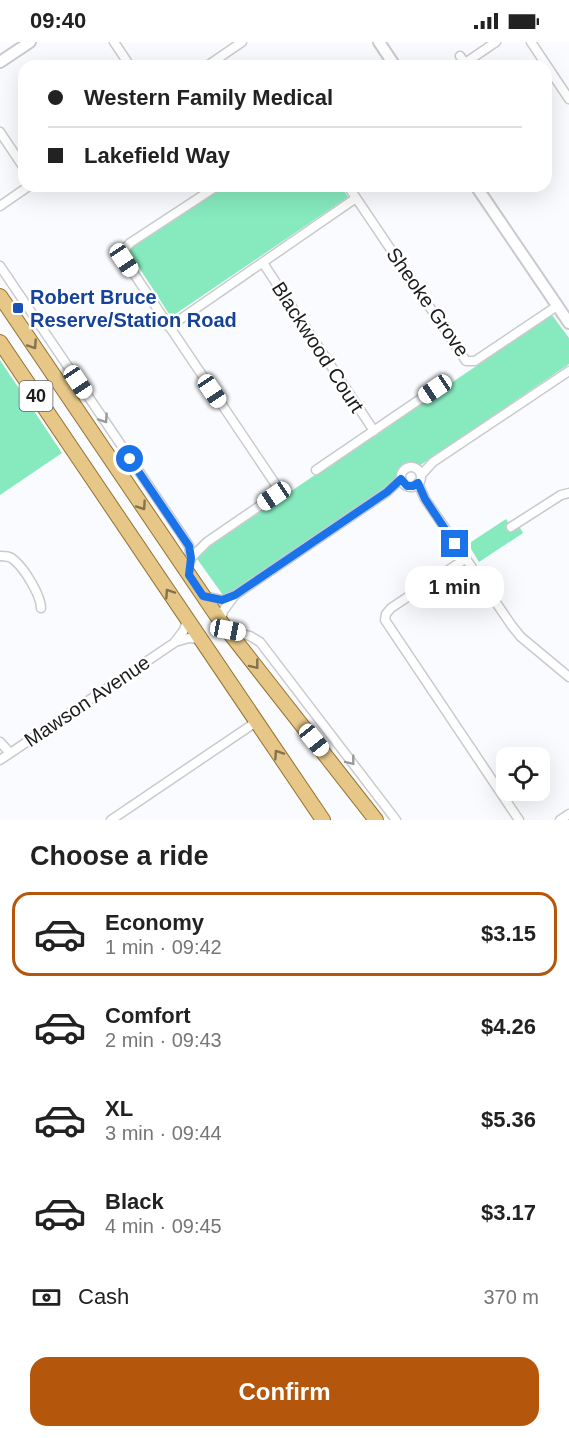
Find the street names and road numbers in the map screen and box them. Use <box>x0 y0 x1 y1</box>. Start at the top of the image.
street label: Sheoke Grove <box>382 243 474 361</box>
street label: Blackwood Court <box>268 278 369 417</box>
road number: 40 <box>20 381 52 411</box>
street label: Mawson Avenue <box>20 651 154 751</box>

